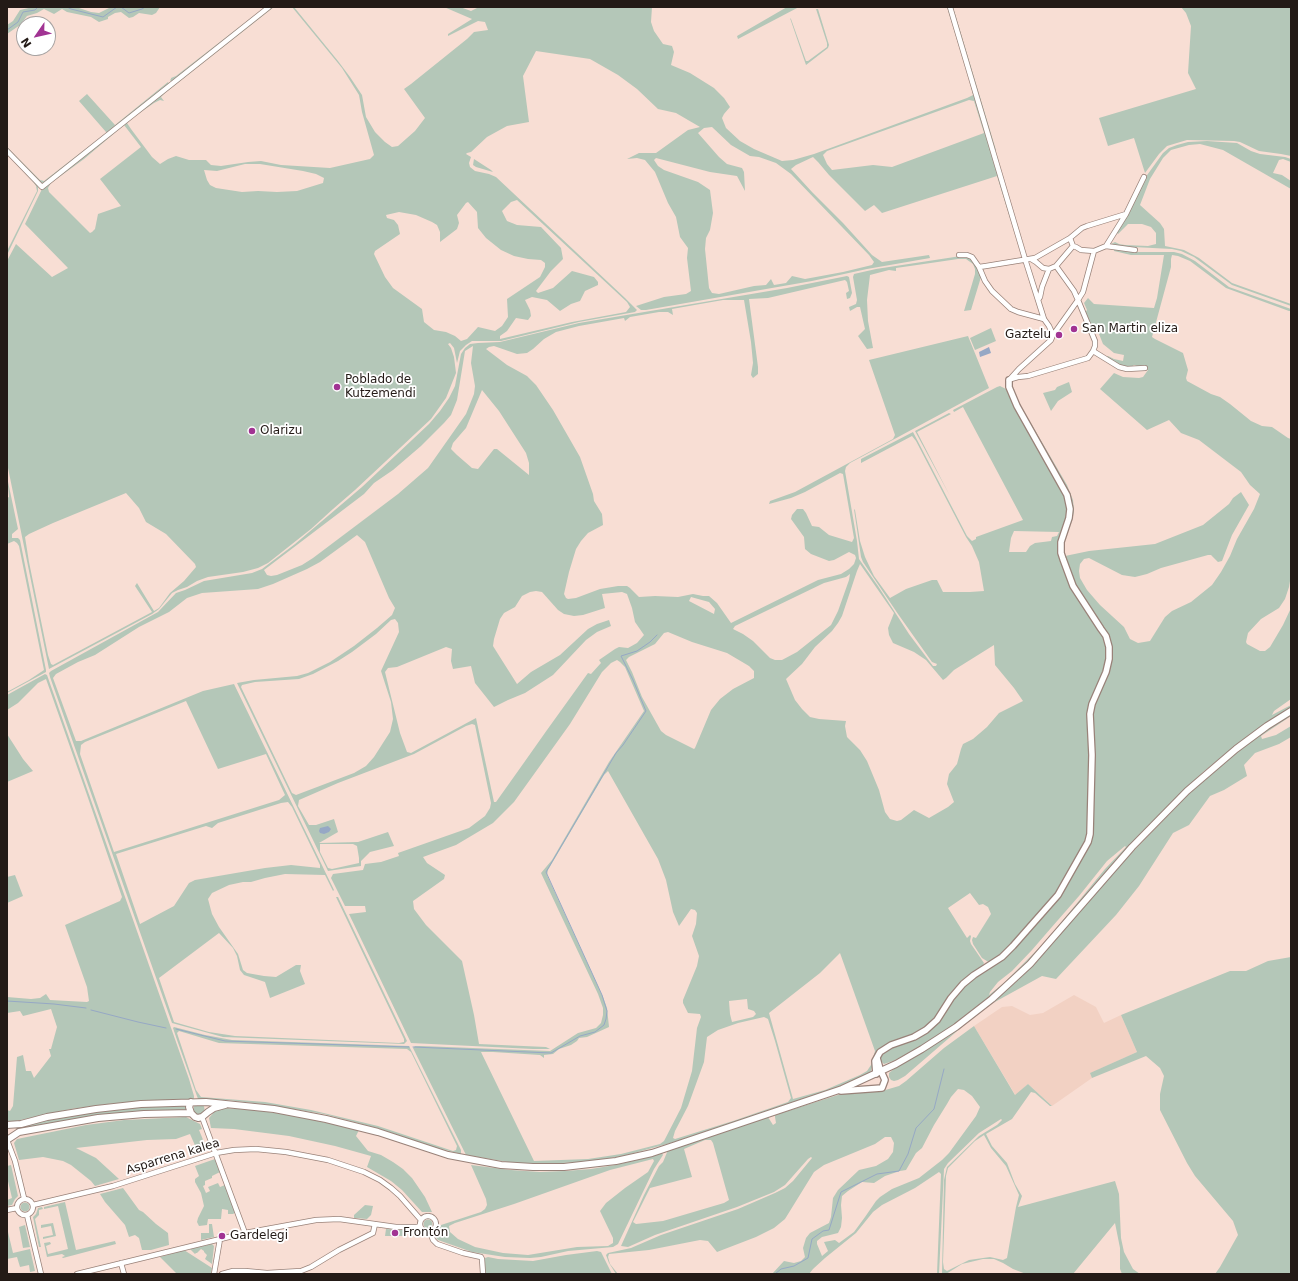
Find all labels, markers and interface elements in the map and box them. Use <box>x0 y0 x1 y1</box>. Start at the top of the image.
north arrow <box>16 16 56 56</box>
text: N <box>18 35 34 50</box>
place label: San Martin eliza <box>1082 322 1178 336</box>
marker: San Martin eliza <box>1069 324 1079 334</box>
place label: Gaztelu <box>1005 328 1051 342</box>
marker: Gaztelu <box>1054 330 1064 340</box>
place label: Poblado de Kutzemendi <box>345 373 416 401</box>
marker: Poblado de Kutzemendi <box>332 382 342 392</box>
place label: Olarizu <box>260 424 302 438</box>
marker: Olarizu <box>247 426 257 436</box>
street label: Asparrena kalea <box>124 1136 222 1178</box>
place label: Frontón <box>403 1226 448 1240</box>
marker: Frontón <box>390 1228 400 1238</box>
place label: Gardelegi <box>230 1229 288 1243</box>
marker: Gardelegi <box>217 1231 227 1241</box>

